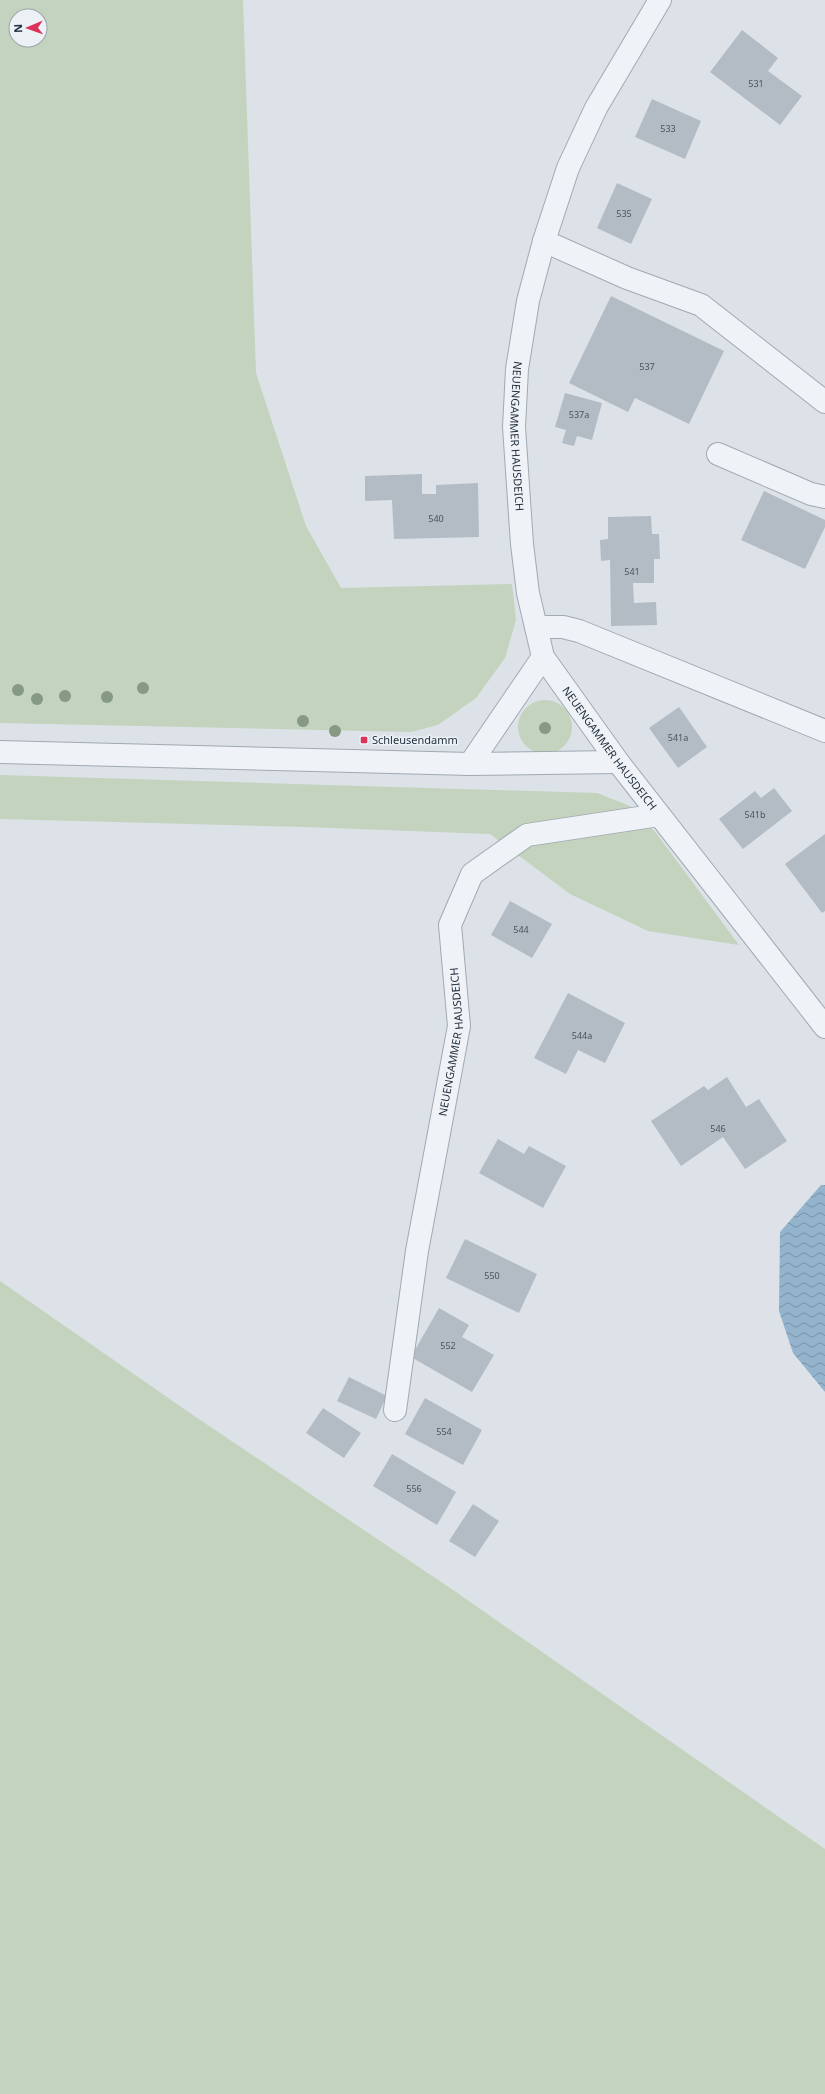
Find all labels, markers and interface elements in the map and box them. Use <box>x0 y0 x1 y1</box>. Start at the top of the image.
north arrow <box>8 8 48 48</box>
text: N <box>10 24 25 33</box>
house number: 531 <box>748 77 764 90</box>
house number: 533 <box>660 122 676 135</box>
house number: 535 <box>616 207 632 220</box>
street label: NEUENGAMMER HAUSDEICH <box>507 360 528 512</box>
house number: 537 <box>639 360 655 373</box>
house number: 537a <box>569 408 589 421</box>
house number: 540 <box>428 512 444 525</box>
house number: 541 <box>624 565 640 578</box>
street label: NEUENGAMMER HAUSDEICH <box>559 683 661 813</box>
house number: 541a <box>668 731 688 744</box>
place label: Schleusendamm <box>372 732 458 747</box>
marker: Schleusendamm <box>359 735 369 745</box>
house number: 541b <box>745 808 766 821</box>
house number: 544 <box>513 923 529 936</box>
street label: NEUENGAMMER HAUSDEICH <box>434 967 466 1117</box>
house number: 544a <box>572 1029 592 1042</box>
house number: 546 <box>710 1122 726 1135</box>
house number: 550 <box>484 1269 500 1282</box>
house number: 552 <box>440 1339 456 1352</box>
house number: 554 <box>436 1425 452 1438</box>
house number: 556 <box>406 1482 422 1495</box>

